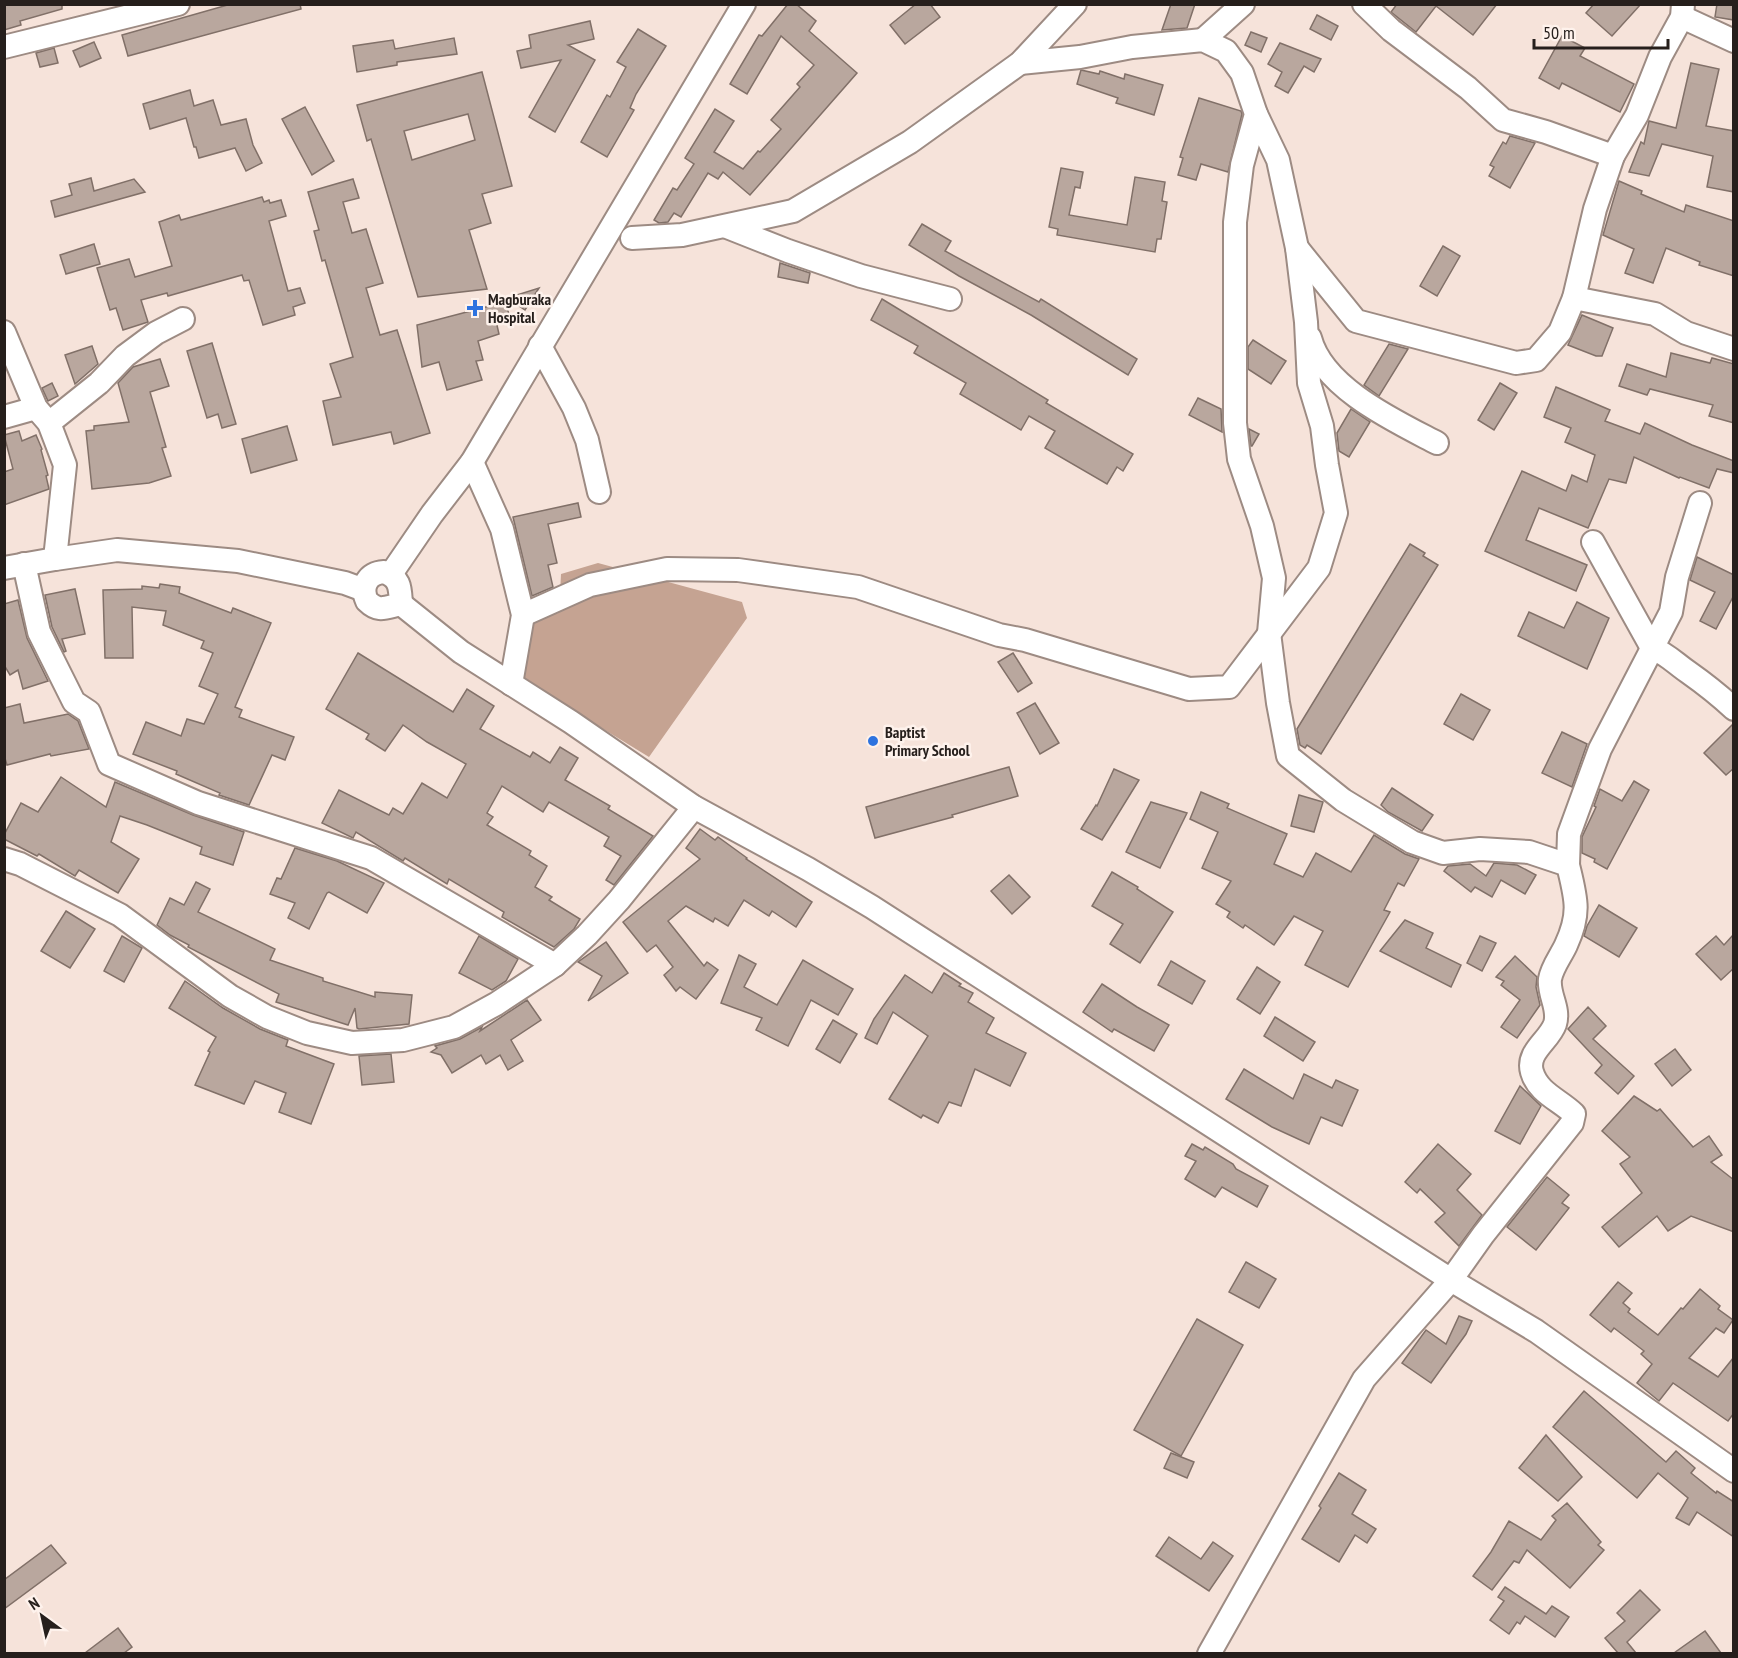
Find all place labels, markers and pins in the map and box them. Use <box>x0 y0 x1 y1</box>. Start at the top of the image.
place label: Magburaka Hospital <box>488 289 551 327</box>
marker: Magburaka Hospital <box>466 299 484 317</box>
place label: Baptist Primary School <box>885 722 970 760</box>
marker: Baptist Primary School <box>866 734 880 748</box>

